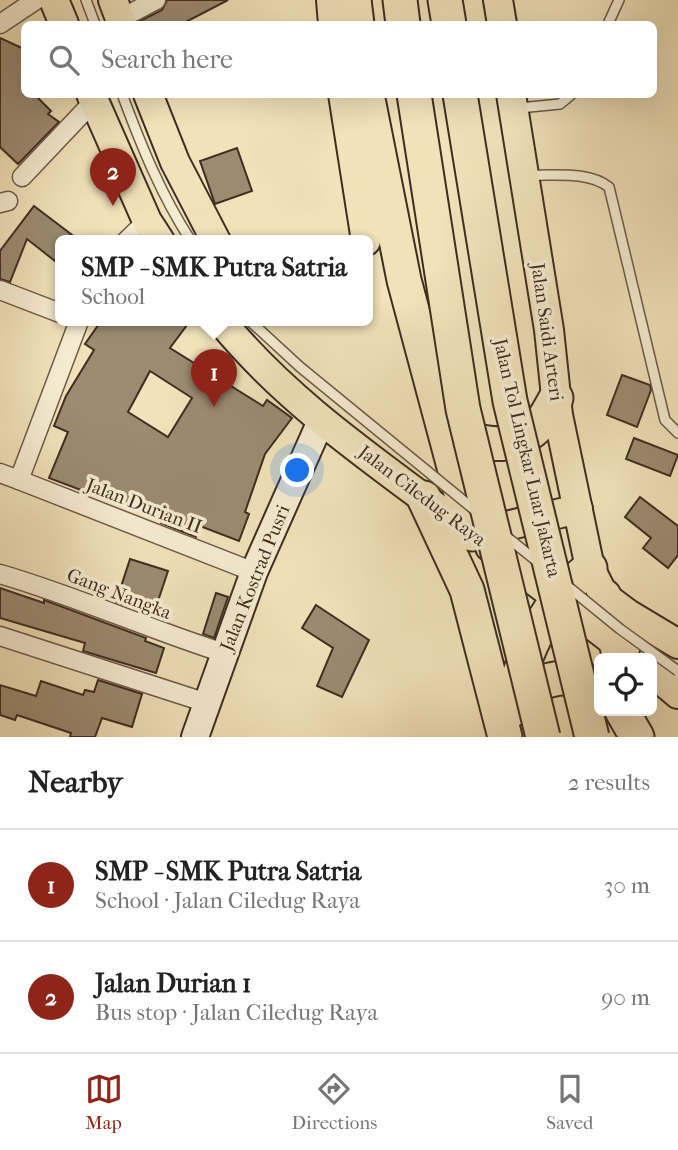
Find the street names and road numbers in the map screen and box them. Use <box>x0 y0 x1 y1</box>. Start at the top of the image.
street label: Jalan Saidi Arteri <box>526 260 568 403</box>
street label: Jalan Tol Lingkar Luar Jakarta <box>488 335 565 580</box>
street label: Jalan Ciledug Raya <box>352 440 490 551</box>
street label: Jalan Durian II <box>81 473 205 538</box>
street label: Jalan Kostrad Pusri <box>215 501 295 656</box>
street label: Gang Nangka <box>64 564 174 624</box>

